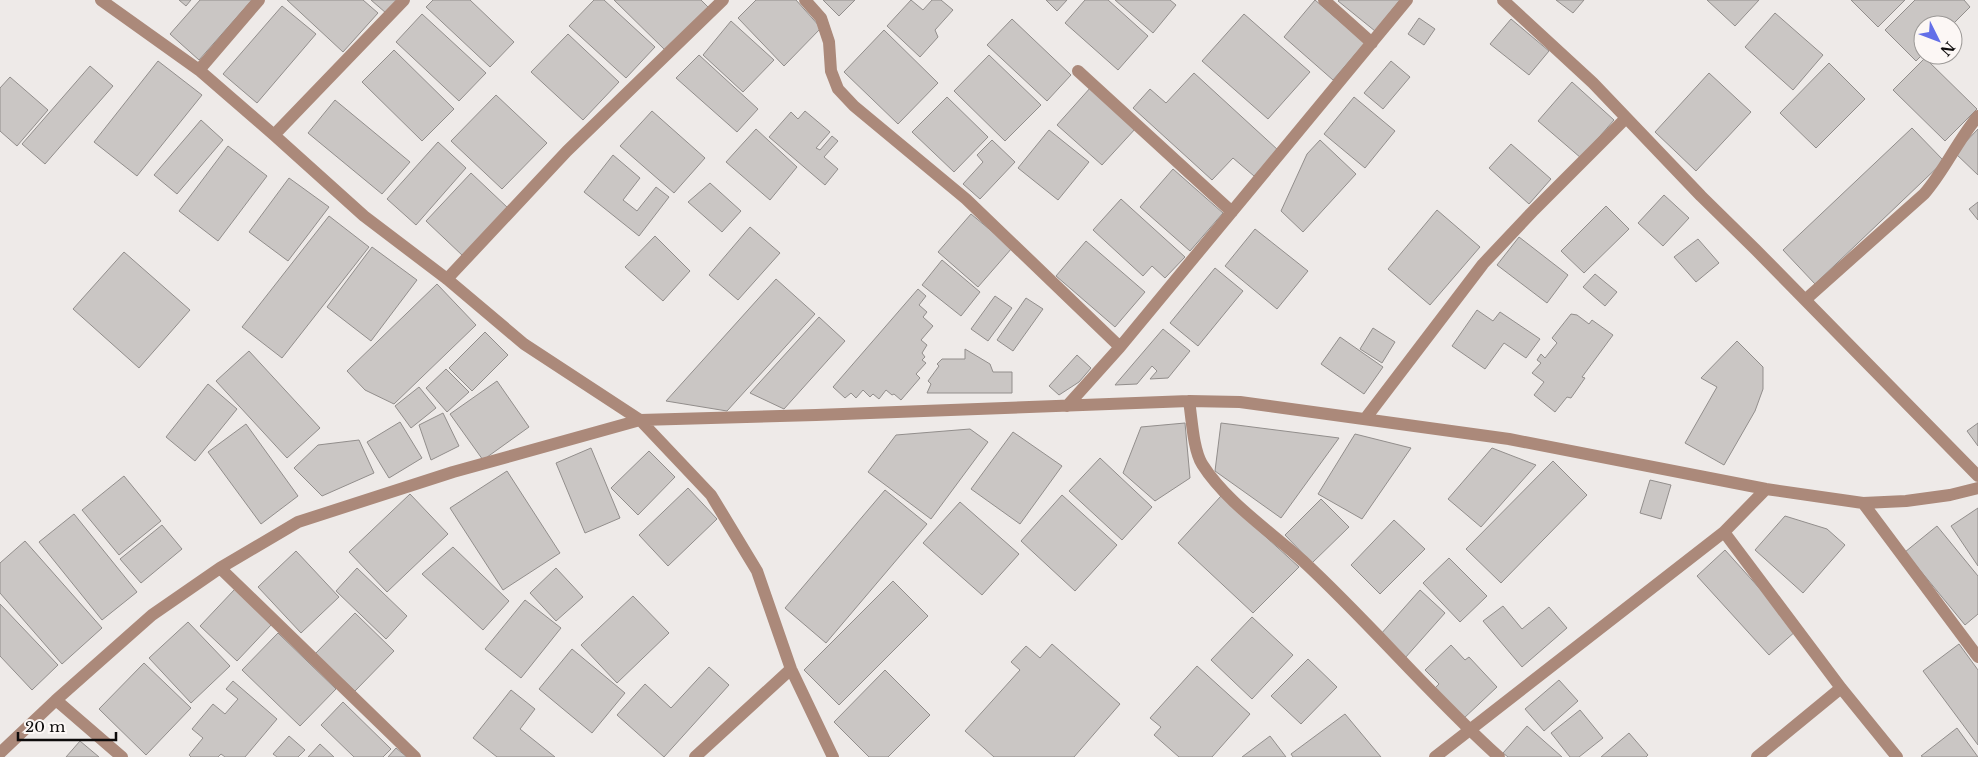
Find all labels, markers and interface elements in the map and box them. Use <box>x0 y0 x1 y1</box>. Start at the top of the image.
north arrow <box>1913 15 1963 65</box>
text: N <box>1937 38 1959 60</box>
scale bar <box>18 710 115 742</box>
text: 20 m <box>25 717 65 736</box>

